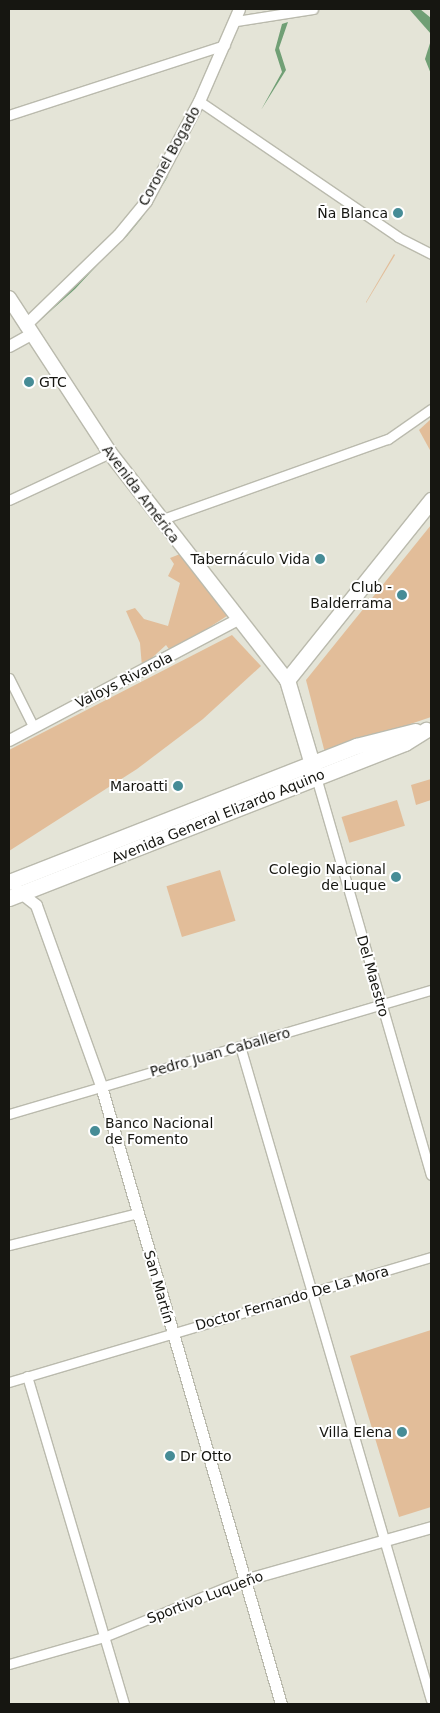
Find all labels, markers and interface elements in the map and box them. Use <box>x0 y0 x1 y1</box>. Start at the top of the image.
street label: Coronel Bogado <box>135 103 203 209</box>
place label: Ña Blanca <box>317 205 388 221</box>
marker: Ña Blanca <box>392 207 404 219</box>
place label: GTC <box>39 374 67 390</box>
marker: GTC <box>23 376 35 388</box>
street label: Avenida América <box>99 442 183 546</box>
place label: Tabernáculo Vida <box>191 551 310 567</box>
marker: Tabernáculo Vida <box>314 553 326 565</box>
place label: Club - Balderrama <box>310 579 392 612</box>
marker: Club - Balderrama <box>396 589 408 601</box>
street label: Valoys Rivarola <box>73 648 175 712</box>
street label: Avenida General Elizardo Aquino <box>109 765 327 867</box>
place label: Maroatti <box>110 778 168 794</box>
marker: Maroatti <box>172 780 184 792</box>
place label: Colegio Nacional de Luque <box>269 861 386 894</box>
marker: Colegio Nacional de Luque <box>390 871 402 883</box>
street label: Del Maestro <box>353 933 393 1019</box>
street label: Pedro Juan Caballero <box>148 1024 292 1080</box>
place label: Banco Nacional de Fomento <box>105 1115 213 1148</box>
marker: Banco Nacional de Fomento <box>89 1125 101 1137</box>
street label: San Martín <box>141 1248 177 1326</box>
street label: Doctor Fernando De La Mora <box>193 1262 391 1334</box>
place label: Villa Elena <box>319 1424 392 1440</box>
marker: Villa Elena <box>396 1426 408 1438</box>
place label: Dr Otto <box>180 1448 232 1464</box>
marker: Dr Otto <box>164 1450 176 1462</box>
street label: Sportivo Luqueño <box>145 1567 265 1627</box>

